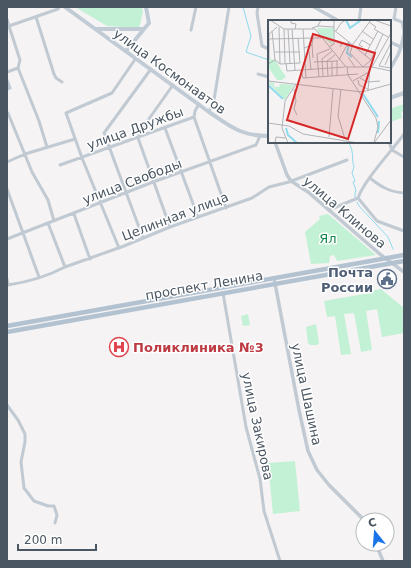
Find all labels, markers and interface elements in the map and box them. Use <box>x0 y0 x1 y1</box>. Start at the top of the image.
inset map <box>268 20 391 143</box>
street label: улица Космонавтов <box>111 26 229 117</box>
street label: улица Дружбы <box>85 104 185 153</box>
street label: улица Свободы <box>80 156 184 207</box>
street label: улица Клинова <box>300 173 389 251</box>
street label: Целинная улица <box>120 189 231 244</box>
park label: Ял <box>319 231 337 246</box>
place label: Почта России <box>321 265 373 295</box>
street label: проспект Ленина <box>144 268 264 303</box>
public building icon: Почта России <box>376 268 398 290</box>
hospital icon: Поликлиника №3 <box>108 336 130 358</box>
place label: Поликлиника №3 <box>133 340 264 355</box>
street label: улица Шашина <box>288 342 325 447</box>
street label: улица Закирова <box>239 371 276 481</box>
north arrow <box>355 512 395 552</box>
text: С <box>366 516 378 530</box>
scale bar <box>18 526 96 552</box>
text: 200 m <box>24 533 62 547</box>

